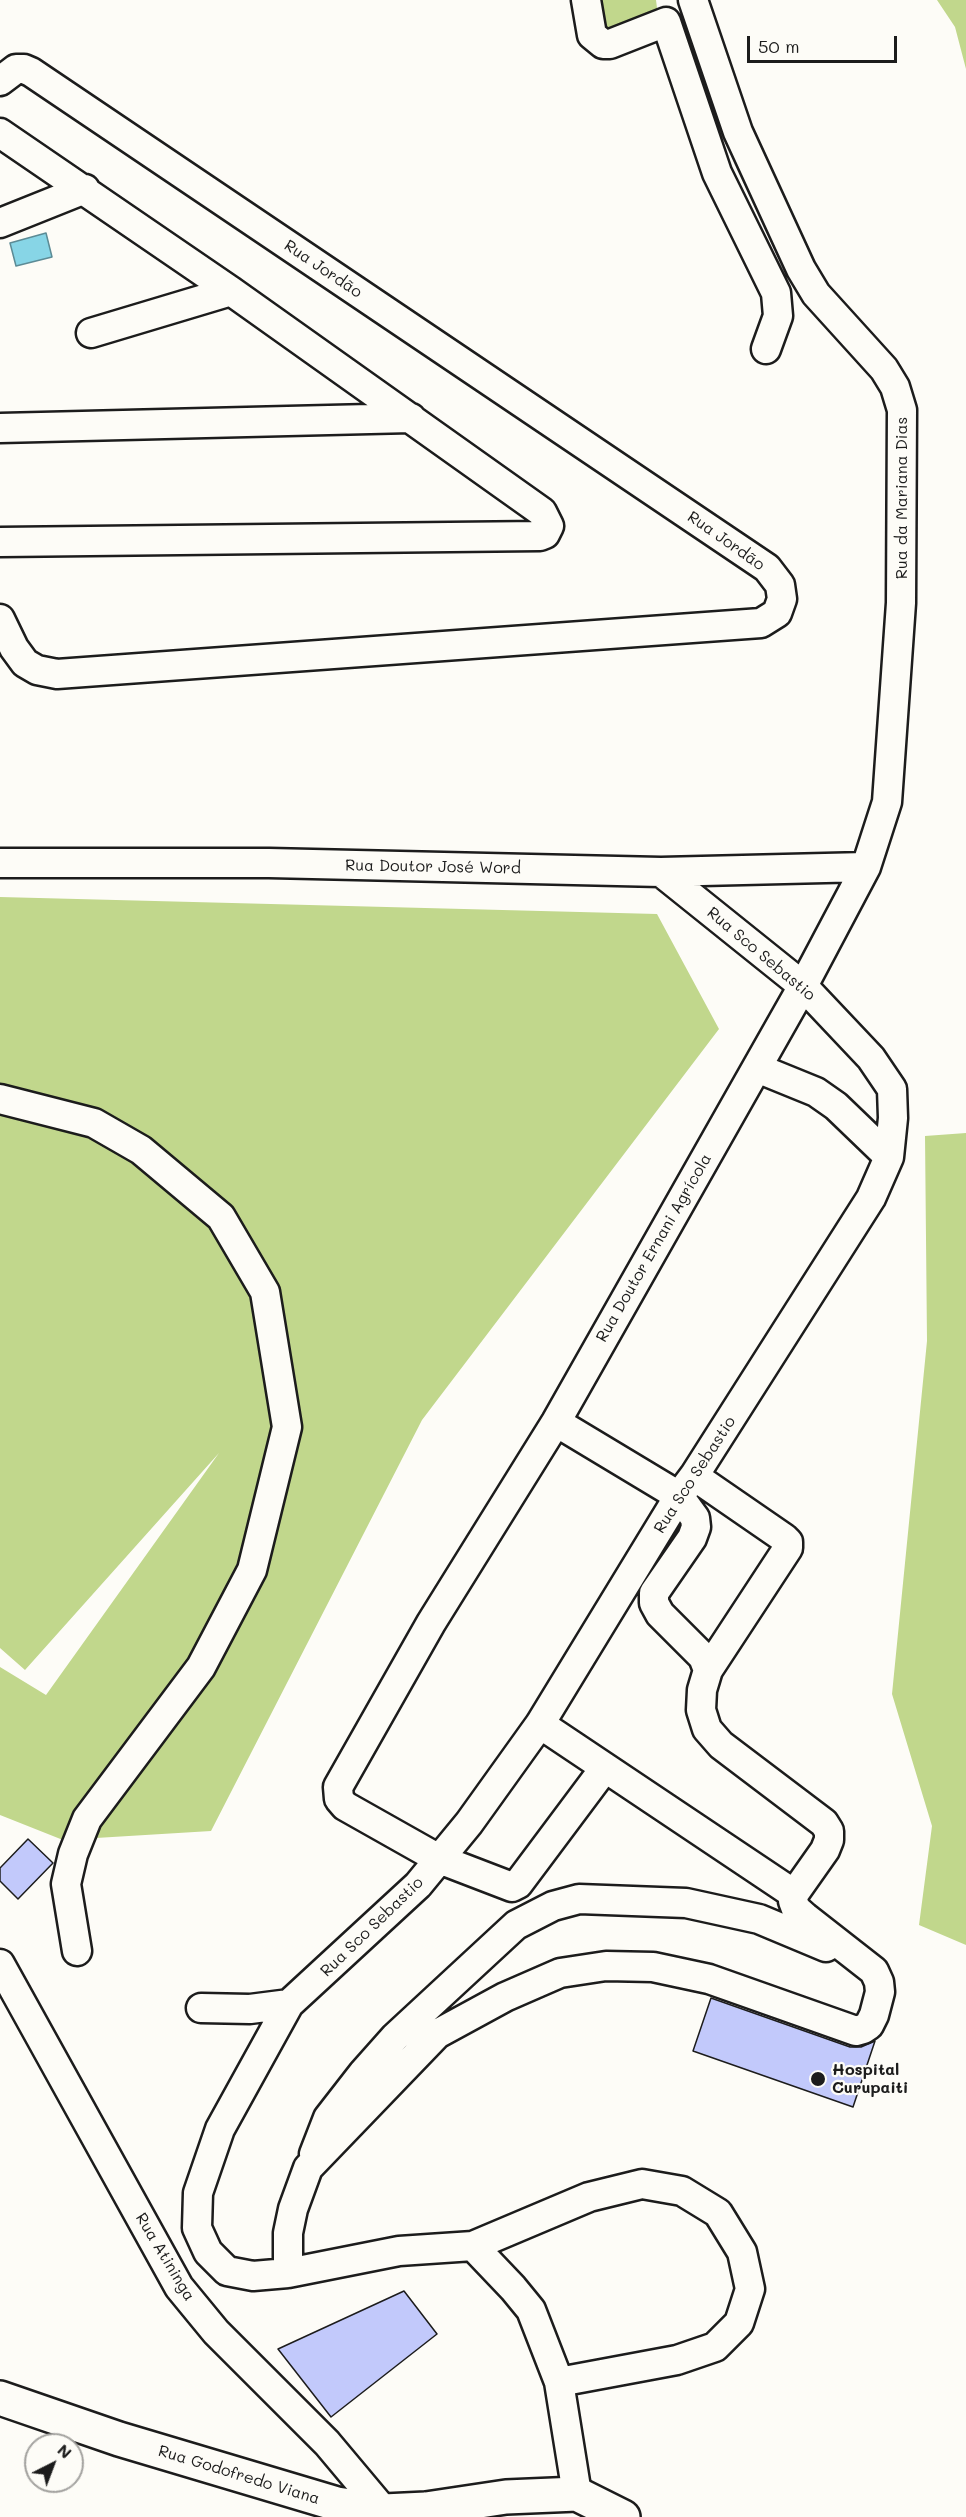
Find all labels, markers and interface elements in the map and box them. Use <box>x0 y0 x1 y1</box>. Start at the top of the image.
scale bar <box>750 24 900 62</box>
text: 50 m <box>758 34 800 58</box>
street label: Rua Jordão <box>280 236 366 302</box>
street label: Rua da Mariana Dias <box>892 417 912 579</box>
street label: Rua Jordão <box>684 507 768 575</box>
street label: Rua Doutor José Word <box>345 856 521 878</box>
street label: Rua Sco Sebastio <box>703 903 819 1005</box>
street label: Rua Doutor Ernani Agrícola <box>592 1150 716 1346</box>
street label: Rua Sco Sebastio <box>650 1413 740 1537</box>
street label: Rua Sco Sebastio <box>317 1873 427 1981</box>
place label: Hospital Curupaiti <box>832 2060 908 2098</box>
marker: Hospital Curupaiti <box>809 2070 827 2088</box>
street label: Rua Atininga <box>131 2210 199 2304</box>
north arrow <box>24 2433 84 2493</box>
text: N <box>53 2439 77 2463</box>
street label: Rua Godofredo Viana <box>156 2441 322 2509</box>

